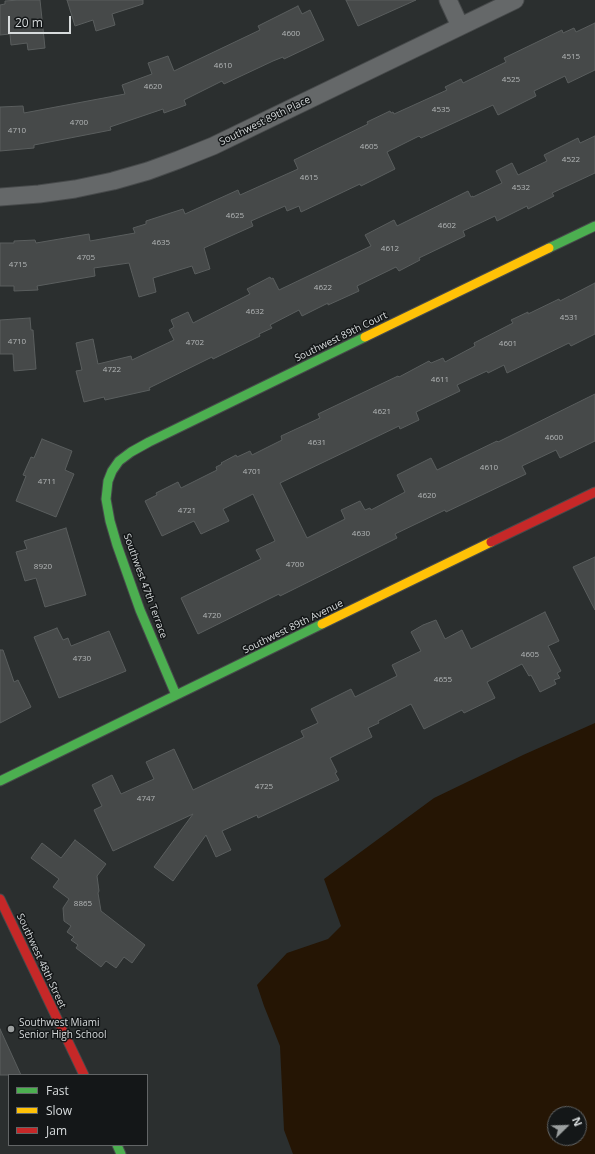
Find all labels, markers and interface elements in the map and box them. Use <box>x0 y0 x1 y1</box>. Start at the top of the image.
scale bar <box>10 8 73 34</box>
text: 20 m <box>15 14 43 31</box>
house number: 4600 <box>282 29 300 39</box>
house number: 4515 <box>562 52 580 62</box>
house number: 4610 <box>214 61 232 71</box>
house number: 4525 <box>502 75 520 85</box>
house number: 4620 <box>144 82 162 92</box>
street label: Southwest 89th Place <box>217 94 313 148</box>
house number: 4535 <box>432 105 450 115</box>
house number: 4700 <box>70 118 88 128</box>
house number: 4710 <box>8 126 26 136</box>
house number: 4605 <box>360 142 378 152</box>
house number: 4522 <box>562 155 580 165</box>
house number: 4615 <box>300 173 318 183</box>
house number: 4532 <box>512 183 530 193</box>
house number: 4625 <box>226 211 244 221</box>
house number: 4602 <box>438 221 456 231</box>
house number: 4635 <box>152 238 170 248</box>
house number: 4612 <box>381 244 399 254</box>
house number: 4705 <box>77 253 95 263</box>
house number: 4715 <box>9 260 27 270</box>
house number: 4622 <box>314 283 332 293</box>
house number: 4632 <box>246 307 264 317</box>
street label: Southwest 89th Court <box>293 309 389 365</box>
house number: 4531 <box>560 313 578 323</box>
house number: 4710 <box>8 337 26 347</box>
house number: 4702 <box>186 338 204 348</box>
house number: 4601 <box>499 339 517 349</box>
house number: 4722 <box>103 365 121 375</box>
house number: 4611 <box>431 375 449 385</box>
house number: 4621 <box>373 407 391 417</box>
house number: 4600 <box>545 433 563 443</box>
house number: 4631 <box>308 438 326 448</box>
house number: 4610 <box>480 463 498 473</box>
house number: 4701 <box>243 467 261 477</box>
house number: 4711 <box>38 477 56 487</box>
house number: 4620 <box>418 491 436 501</box>
house number: 4721 <box>178 506 196 516</box>
house number: 4630 <box>352 529 370 539</box>
street label: Southwest 47th Terrace <box>120 532 170 640</box>
house number: 4700 <box>286 560 304 570</box>
house number: 8920 <box>34 562 52 572</box>
street label: Southwest 89th Avenue <box>241 597 345 657</box>
house number: 4720 <box>203 611 221 621</box>
house number: 4605 <box>521 650 539 660</box>
house number: 4730 <box>73 654 91 664</box>
house number: 4655 <box>434 675 452 685</box>
house number: 4725 <box>255 782 273 792</box>
house number: 4747 <box>137 794 155 804</box>
house number: 8865 <box>74 899 92 909</box>
street label: Southwest 48th Street <box>14 912 68 1010</box>
place label: Southwest Miami Senior High School <box>19 1017 106 1040</box>
marker: Southwest Miami Senior High School <box>6 1024 16 1034</box>
legend <box>8 1074 148 1146</box>
text: Fast <box>46 1082 69 1099</box>
text: Slow <box>46 1102 72 1119</box>
north arrow <box>547 1106 587 1146</box>
text: N <box>569 1114 586 1129</box>
text: Jam <box>46 1122 67 1139</box>

